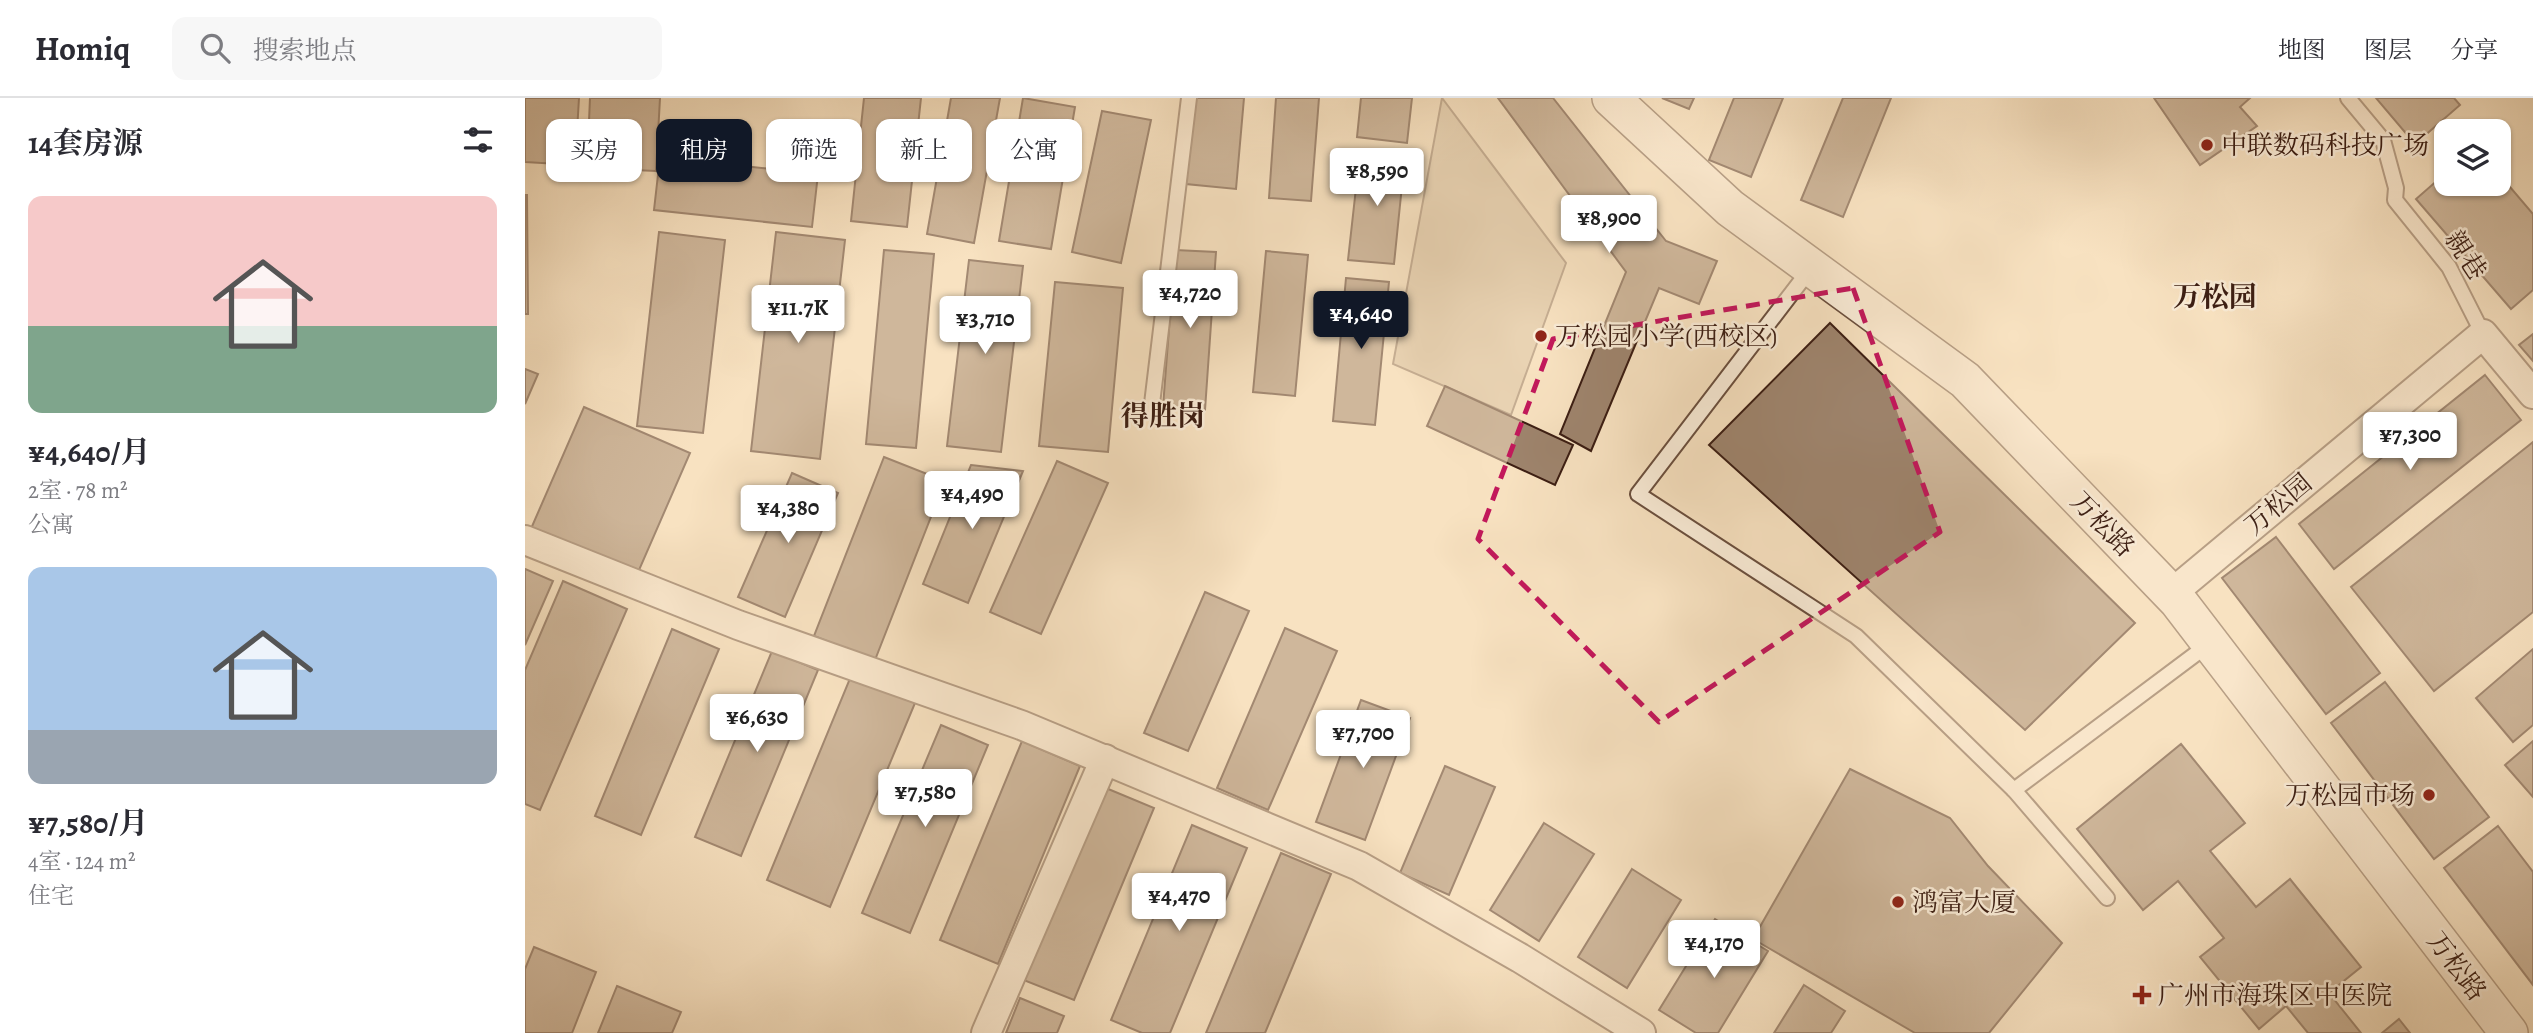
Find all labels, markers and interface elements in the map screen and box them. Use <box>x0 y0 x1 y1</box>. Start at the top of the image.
search box <box>172 17 662 80</box>
text: Homiq <box>35 26 130 71</box>
icon: search <box>196 29 234 67</box>
text: 搜索地点 <box>252 33 356 68</box>
text: 地图 <box>2278 34 2326 66</box>
text: 图层 <box>2364 34 2412 66</box>
text: 分享 <box>2450 34 2498 66</box>
chip: 买房 <box>546 119 642 182</box>
chip: 租房 <box>656 119 752 182</box>
chip: 筛选 <box>766 119 862 182</box>
chip: 新上 <box>876 119 972 182</box>
chip: 公寓 <box>986 119 1082 182</box>
map controls <box>2434 119 2511 196</box>
button: layers <box>2434 119 2511 196</box>
icon: filters <box>459 121 497 159</box>
text: 14套房源 <box>28 123 143 163</box>
place label: 中联数码科技广场 <box>2221 128 2429 163</box>
marker: 中联数码科技广场 <box>2199 137 2215 153</box>
pin: ¥8,590 <box>1320 148 1434 208</box>
text: ¥8,590 <box>1346 155 1408 186</box>
pin: ¥8,900 <box>1552 195 1666 255</box>
text: ¥8,900 <box>1577 202 1641 233</box>
street label: 親巷 <box>2437 224 2494 287</box>
icon: home <box>200 241 326 367</box>
pin: ¥4,720 <box>1133 271 1247 330</box>
text: ¥4,720 <box>1159 277 1221 308</box>
district label: 万松园 <box>2173 278 2257 316</box>
pin: ¥11.7K <box>741 286 855 345</box>
text: ¥11.7K <box>768 292 828 323</box>
pin: ¥4,640 <box>1304 292 1418 351</box>
pin: ¥3,710 <box>928 296 1042 356</box>
text: ¥4,640 <box>1329 298 1393 329</box>
text: ¥3,710 <box>956 303 1014 334</box>
place label: 万松园小学(西校区) <box>1555 319 1777 354</box>
marker: 万松园小学(西校区) <box>1533 328 1549 344</box>
district label: 得胜岗 <box>1121 397 1205 435</box>
pin: ¥7,300 <box>2353 412 2467 472</box>
text: ¥7,300 <box>2379 419 2441 450</box>
text: ¥4,640/月 <box>28 432 150 472</box>
street label: 万松园 <box>2237 466 2319 543</box>
pin: ¥4,490 <box>915 472 1029 531</box>
text: 2室 · 78 m² <box>28 475 128 506</box>
text: ¥4,490 <box>940 478 1004 509</box>
street label: 万松路 <box>2063 484 2142 565</box>
pin: ¥4,380 <box>731 486 845 545</box>
text: ¥4,380 <box>757 492 819 523</box>
text: 公寓 <box>28 509 74 540</box>
icon: home <box>200 612 326 738</box>
pin: ¥6,630 <box>700 694 814 754</box>
text: ¥6,630 <box>726 701 788 732</box>
pin: ¥7,700 <box>1306 710 1420 770</box>
text: ¥7,700 <box>1332 717 1394 748</box>
pin: ¥7,580 <box>868 770 982 829</box>
text: ¥7,580 <box>894 776 956 807</box>
place label: 万松园市场 <box>2285 778 2415 813</box>
marker: 万松园市场 <box>2421 787 2437 803</box>
text: ¥7,580/月 <box>28 803 148 843</box>
text: 4室 · 124 m² <box>28 846 136 877</box>
pin: ¥4,470 <box>1122 874 1236 933</box>
text: 住宅 <box>28 880 74 911</box>
text: ¥4,470 <box>1148 880 1210 911</box>
place label: 鸿富大厦 <box>1912 885 2016 920</box>
marker: 鸿富大厦 <box>1890 894 1906 910</box>
pin: ¥4,170 <box>1657 920 1771 980</box>
street label: 万松路 <box>2419 925 2494 1008</box>
text: ¥4,170 <box>1684 927 1744 958</box>
place label: 广州市海珠区中医院 <box>2158 978 2392 1013</box>
marker: 广州市海珠区中医院 <box>2132 985 2152 1005</box>

